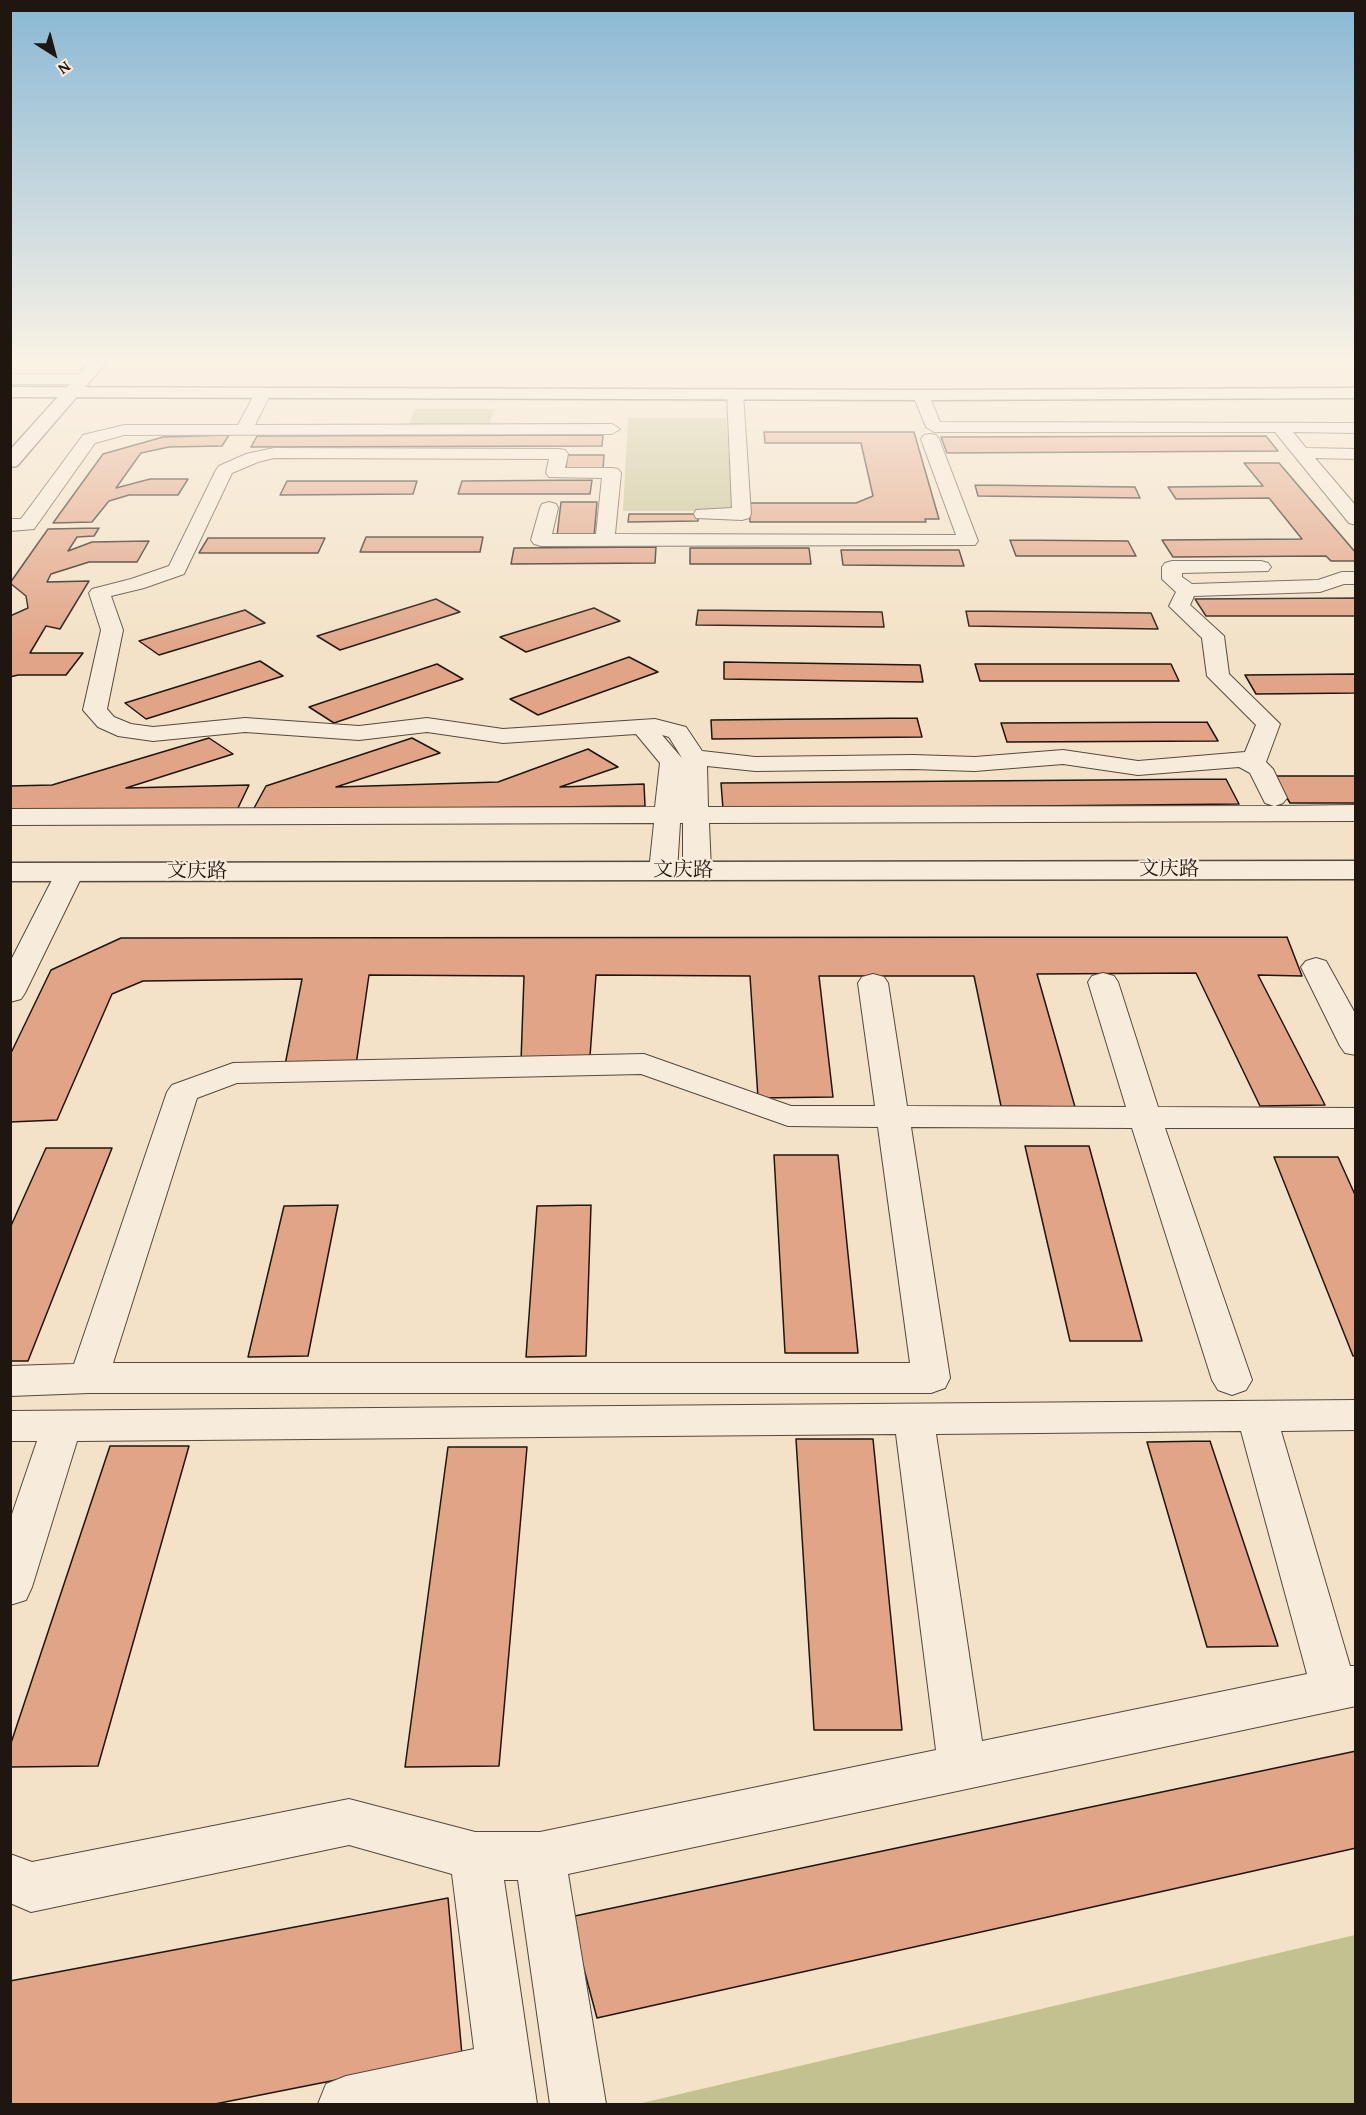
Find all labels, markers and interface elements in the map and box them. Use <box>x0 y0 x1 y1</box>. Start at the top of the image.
north arrow <box>24 24 84 84</box>
text: N <box>53 56 76 81</box>
street label: 文庆路 <box>1139 858 1199 882</box>
street label: 文庆路 <box>653 859 713 883</box>
street label: 文庆路 <box>167 860 227 884</box>

